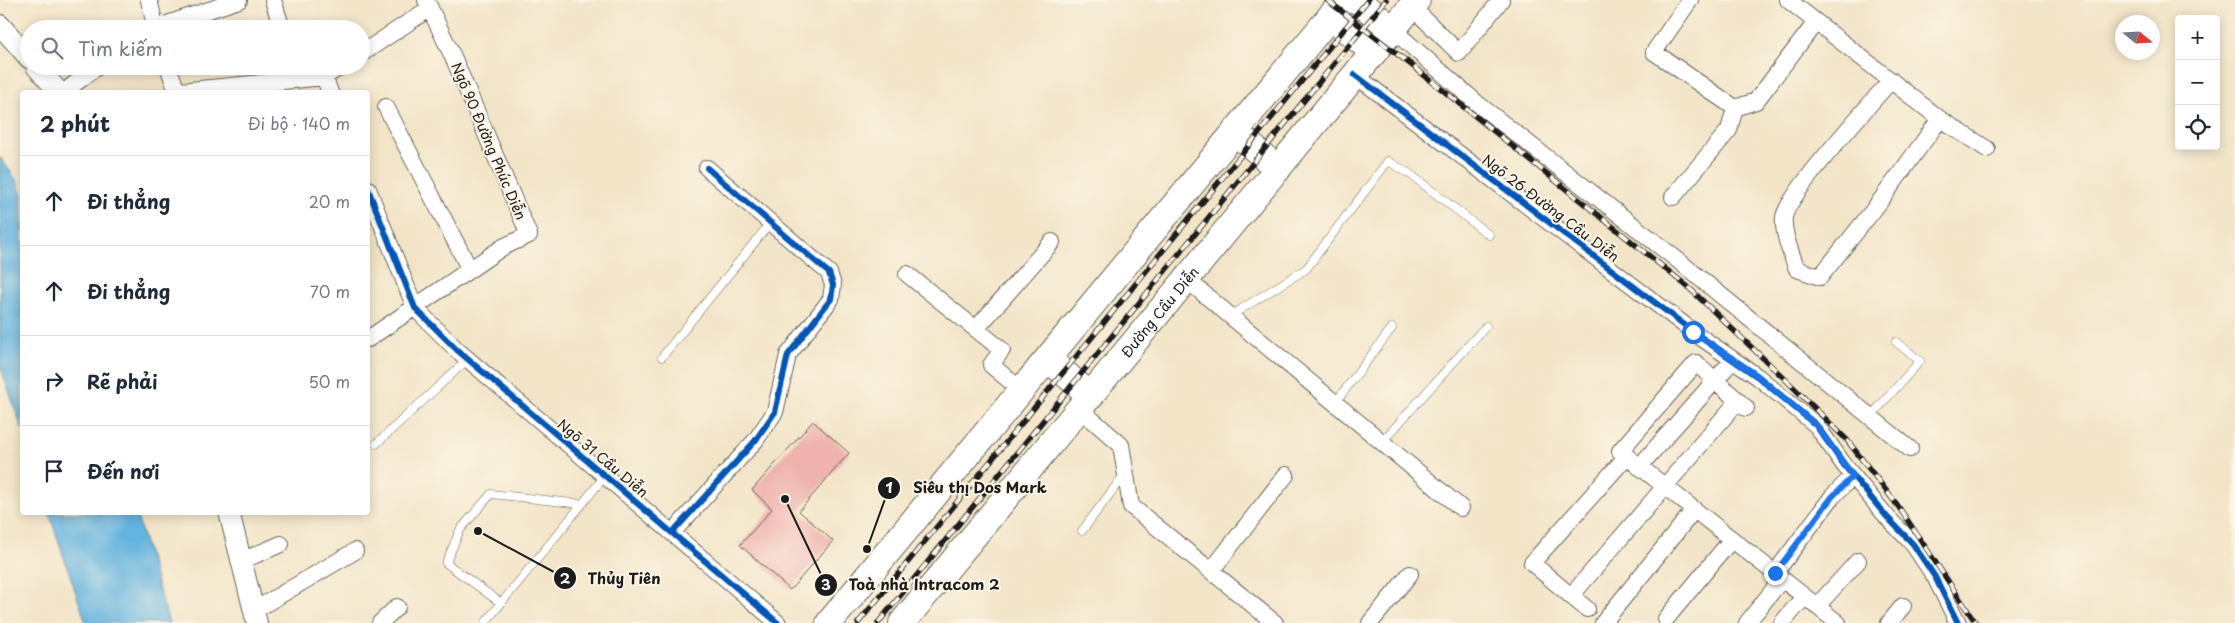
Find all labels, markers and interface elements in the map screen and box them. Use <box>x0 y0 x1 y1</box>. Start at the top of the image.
north arrow <box>2115 15 2160 60</box>
map controls <box>2175 15 2220 150</box>
button: + <box>2175 15 2220 60</box>
search box <box>20 20 370 75</box>
icon: search <box>38 34 66 62</box>
text: Tìm kiếm <box>78 34 163 62</box>
street label: Ngõ 90 Đường Phúc Diễn <box>446 59 532 223</box>
button: − <box>2175 60 2220 105</box>
button: locate <box>2175 105 2220 150</box>
text: 2 phút <box>40 107 110 139</box>
text: Đi bộ · 140 m <box>248 111 350 135</box>
street label: Ngõ 26 Đường Cầu Diễn <box>1478 149 1624 267</box>
icon: ahead <box>40 187 68 215</box>
text: Đi thẳng <box>87 187 170 215</box>
text: 20 m <box>309 189 350 213</box>
street label: Đường Cầu Diễn <box>1115 262 1203 362</box>
icon: ahead <box>40 277 68 305</box>
text: Đi thẳng <box>87 277 170 305</box>
text: 70 m <box>310 279 350 303</box>
route start <box>1682 321 1705 344</box>
icon: right <box>40 367 68 395</box>
text: Rẽ phải <box>87 367 158 395</box>
text: 50 m <box>309 369 350 393</box>
street label: Ngõ 31 Cầu Diễn <box>553 414 653 502</box>
icon: arrive <box>40 457 68 485</box>
text: Đến nơi <box>87 457 160 485</box>
callout: Siêu thị Dos Mark <box>877 473 1058 503</box>
text: 1 <box>885 475 893 498</box>
text: Siêu thị Dos Mark <box>913 475 1047 498</box>
route end <box>1764 562 1787 585</box>
callout: Thủy Tiên <box>553 563 671 593</box>
text: 2 <box>560 566 571 589</box>
text: Thủy Tiên <box>588 566 660 589</box>
callout: Toà nhà Intracom 2 <box>813 570 1010 600</box>
text: 3 <box>821 572 831 595</box>
text: Toà nhà Intracom 2 <box>848 572 1000 595</box>

